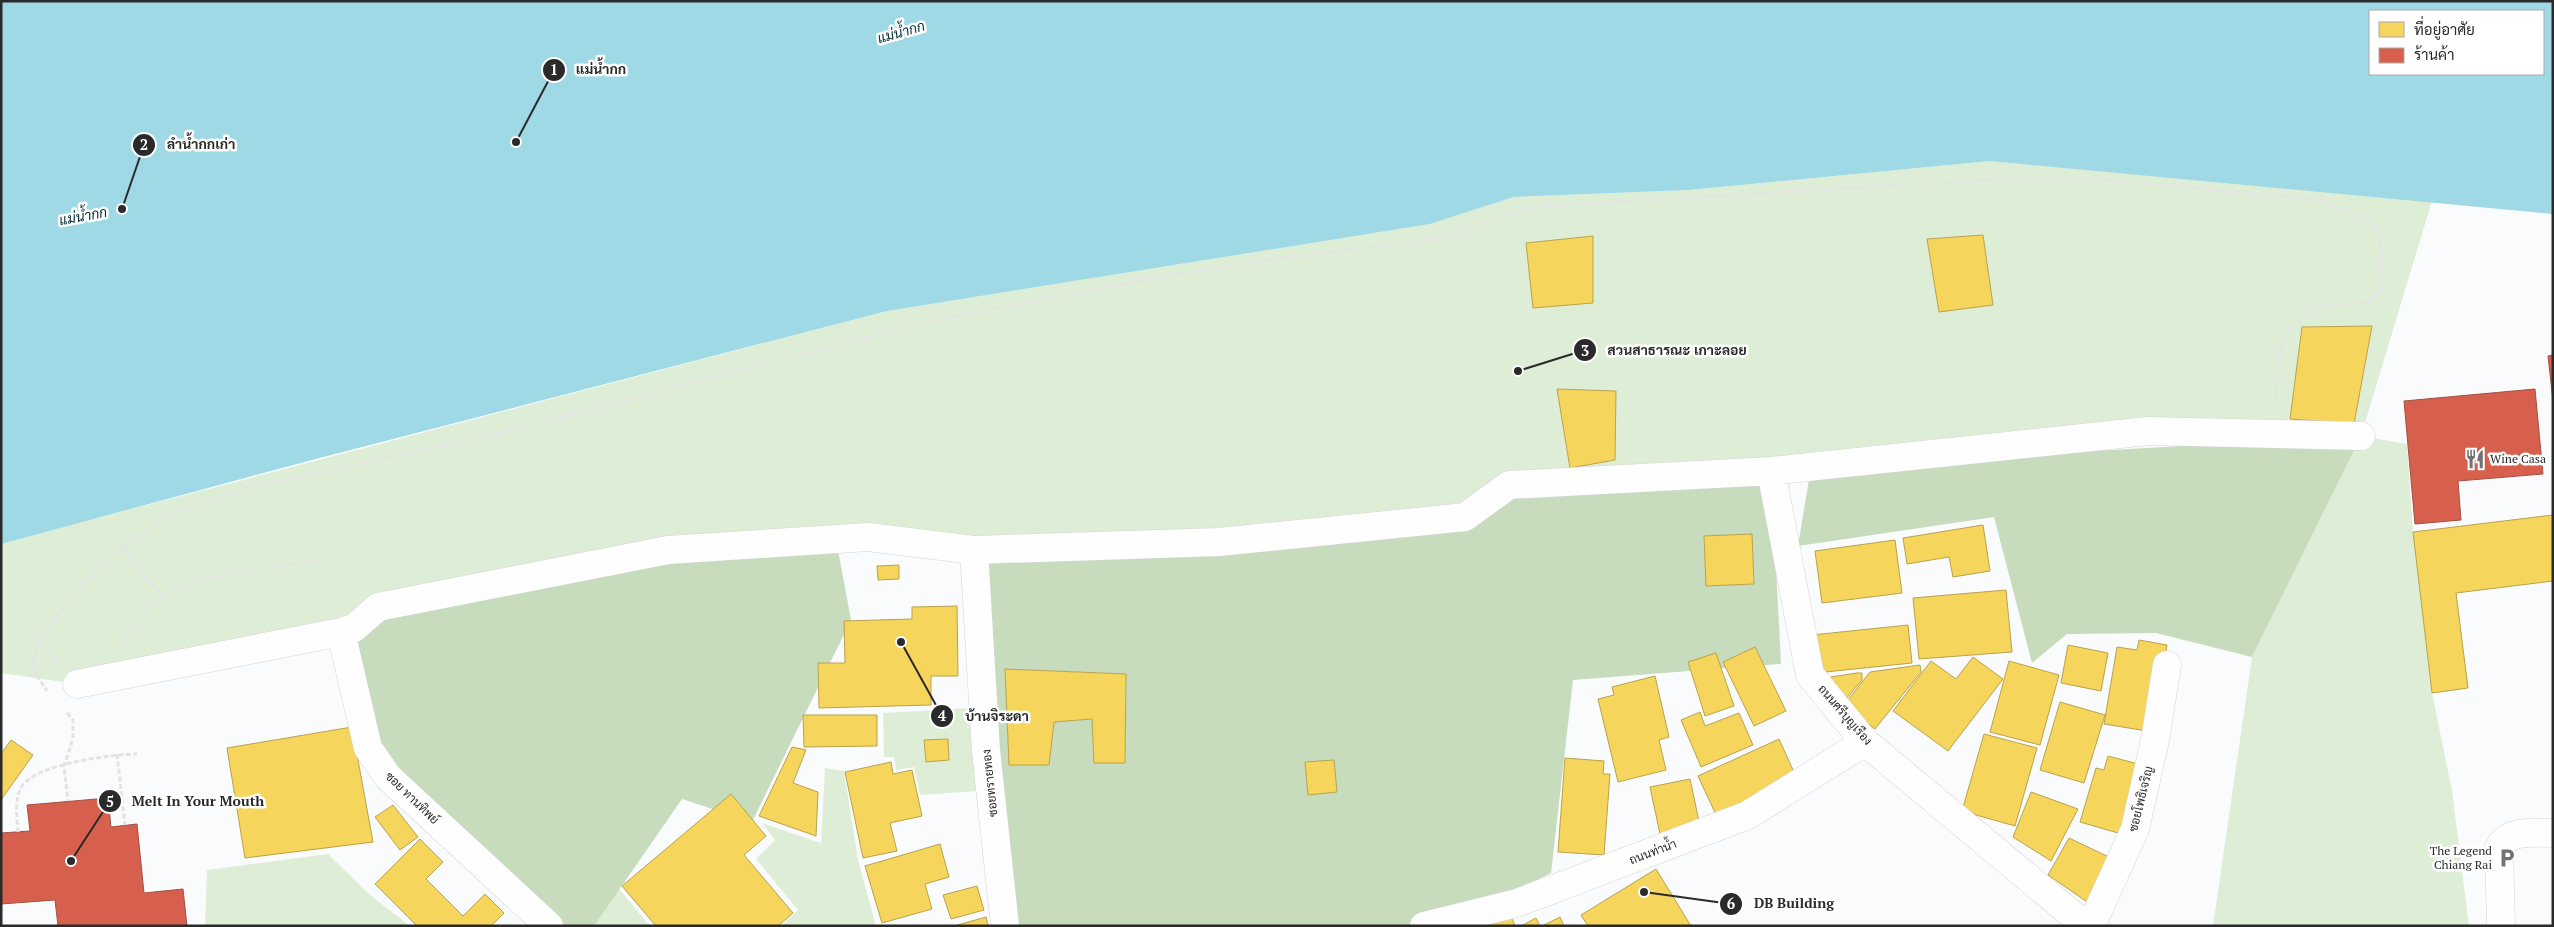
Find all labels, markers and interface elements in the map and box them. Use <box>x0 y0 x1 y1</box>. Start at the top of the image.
legend <box>2369 10 2544 75</box>
water label: แม่น้ำกก <box>874 14 927 47</box>
text: ที่อยู่อาศัย <box>2414 15 2475 40</box>
text: ร้านค้า <box>2414 44 2454 64</box>
callout: แม่น้ำกก <box>541 55 637 84</box>
text: แม่น้ำกก <box>576 57 626 78</box>
text: 1 <box>550 59 558 79</box>
callout: ลำน้ำกกเก่า <box>132 130 245 159</box>
text: ลำน้ำกกเก่า <box>167 132 235 153</box>
text: 2 <box>140 134 148 154</box>
water label: แม่น้ำกก <box>57 200 108 229</box>
callout: สวนสาธารณะ เกาะลอย <box>1572 336 1756 365</box>
text: 3 <box>1581 340 1589 360</box>
text: สวนสาธารณะ เกาะลอย <box>1607 340 1747 359</box>
restaurant icon: Wine Casa <box>2464 448 2486 470</box>
place label: Wine Casa <box>2490 451 2546 466</box>
street label: ถนนศรีบุญเรือง <box>1814 681 1876 749</box>
callout: บ้านจิระดา <box>930 701 1039 730</box>
text: 4 <box>938 705 947 725</box>
text: บ้านจิระดา <box>965 706 1029 725</box>
street label: ซอยทรายทอง <box>978 748 1001 818</box>
street label: ซอยโพธิเจริญ <box>2125 764 2156 833</box>
street label: ซอย ทานทิพย์ <box>382 768 442 827</box>
callout: Melt In Your Mouth <box>97 787 274 816</box>
text: 5 <box>106 791 114 811</box>
text: Melt In Your Mouth <box>132 791 264 810</box>
street label: ถนนท่าน้ำ <box>1626 833 1679 867</box>
place label: The Legend Chiang Rai <box>2430 843 2492 872</box>
parking icon: The Legend Chiang Rai <box>2496 847 2518 869</box>
callout: DB Building <box>1719 889 1844 918</box>
text: 6 <box>1727 893 1736 913</box>
text: DB Building <box>1754 893 1835 912</box>

